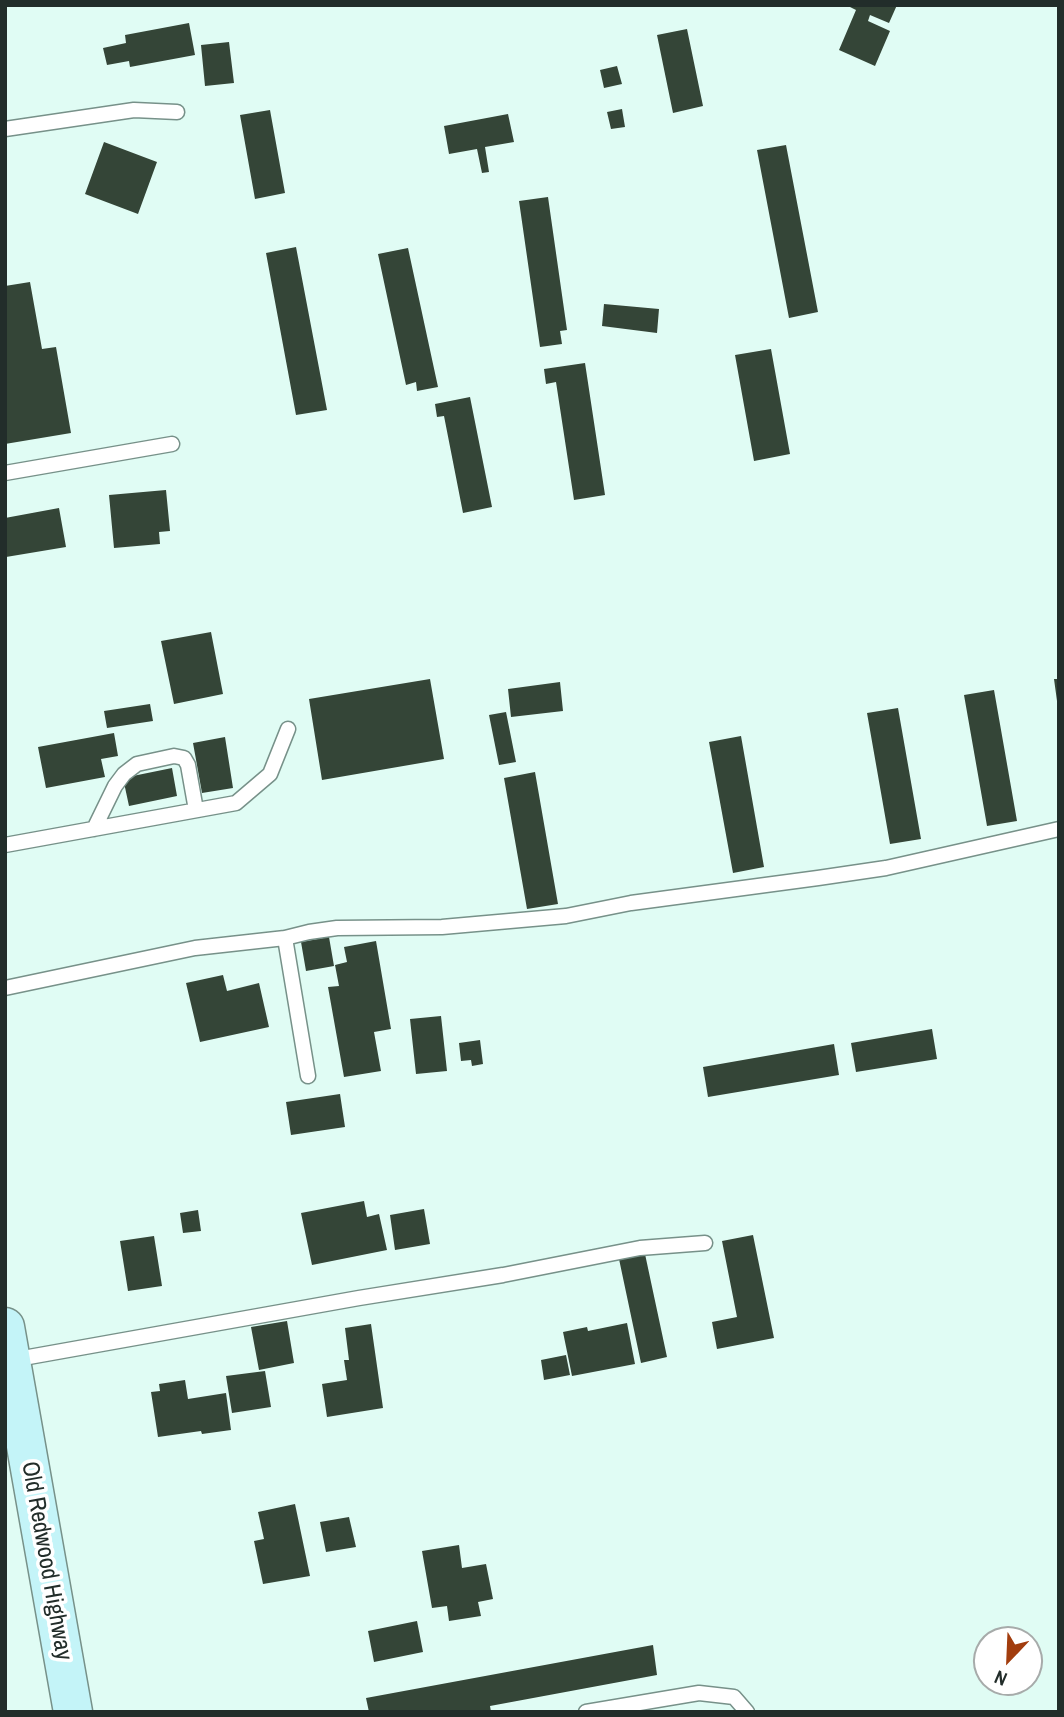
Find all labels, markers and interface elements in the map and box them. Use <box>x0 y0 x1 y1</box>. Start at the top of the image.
street label: Old Redwood Highway <box>14 1459 78 1663</box>
north arrow <box>973 1626 1043 1696</box>
text: N <box>990 1664 1011 1693</box>

